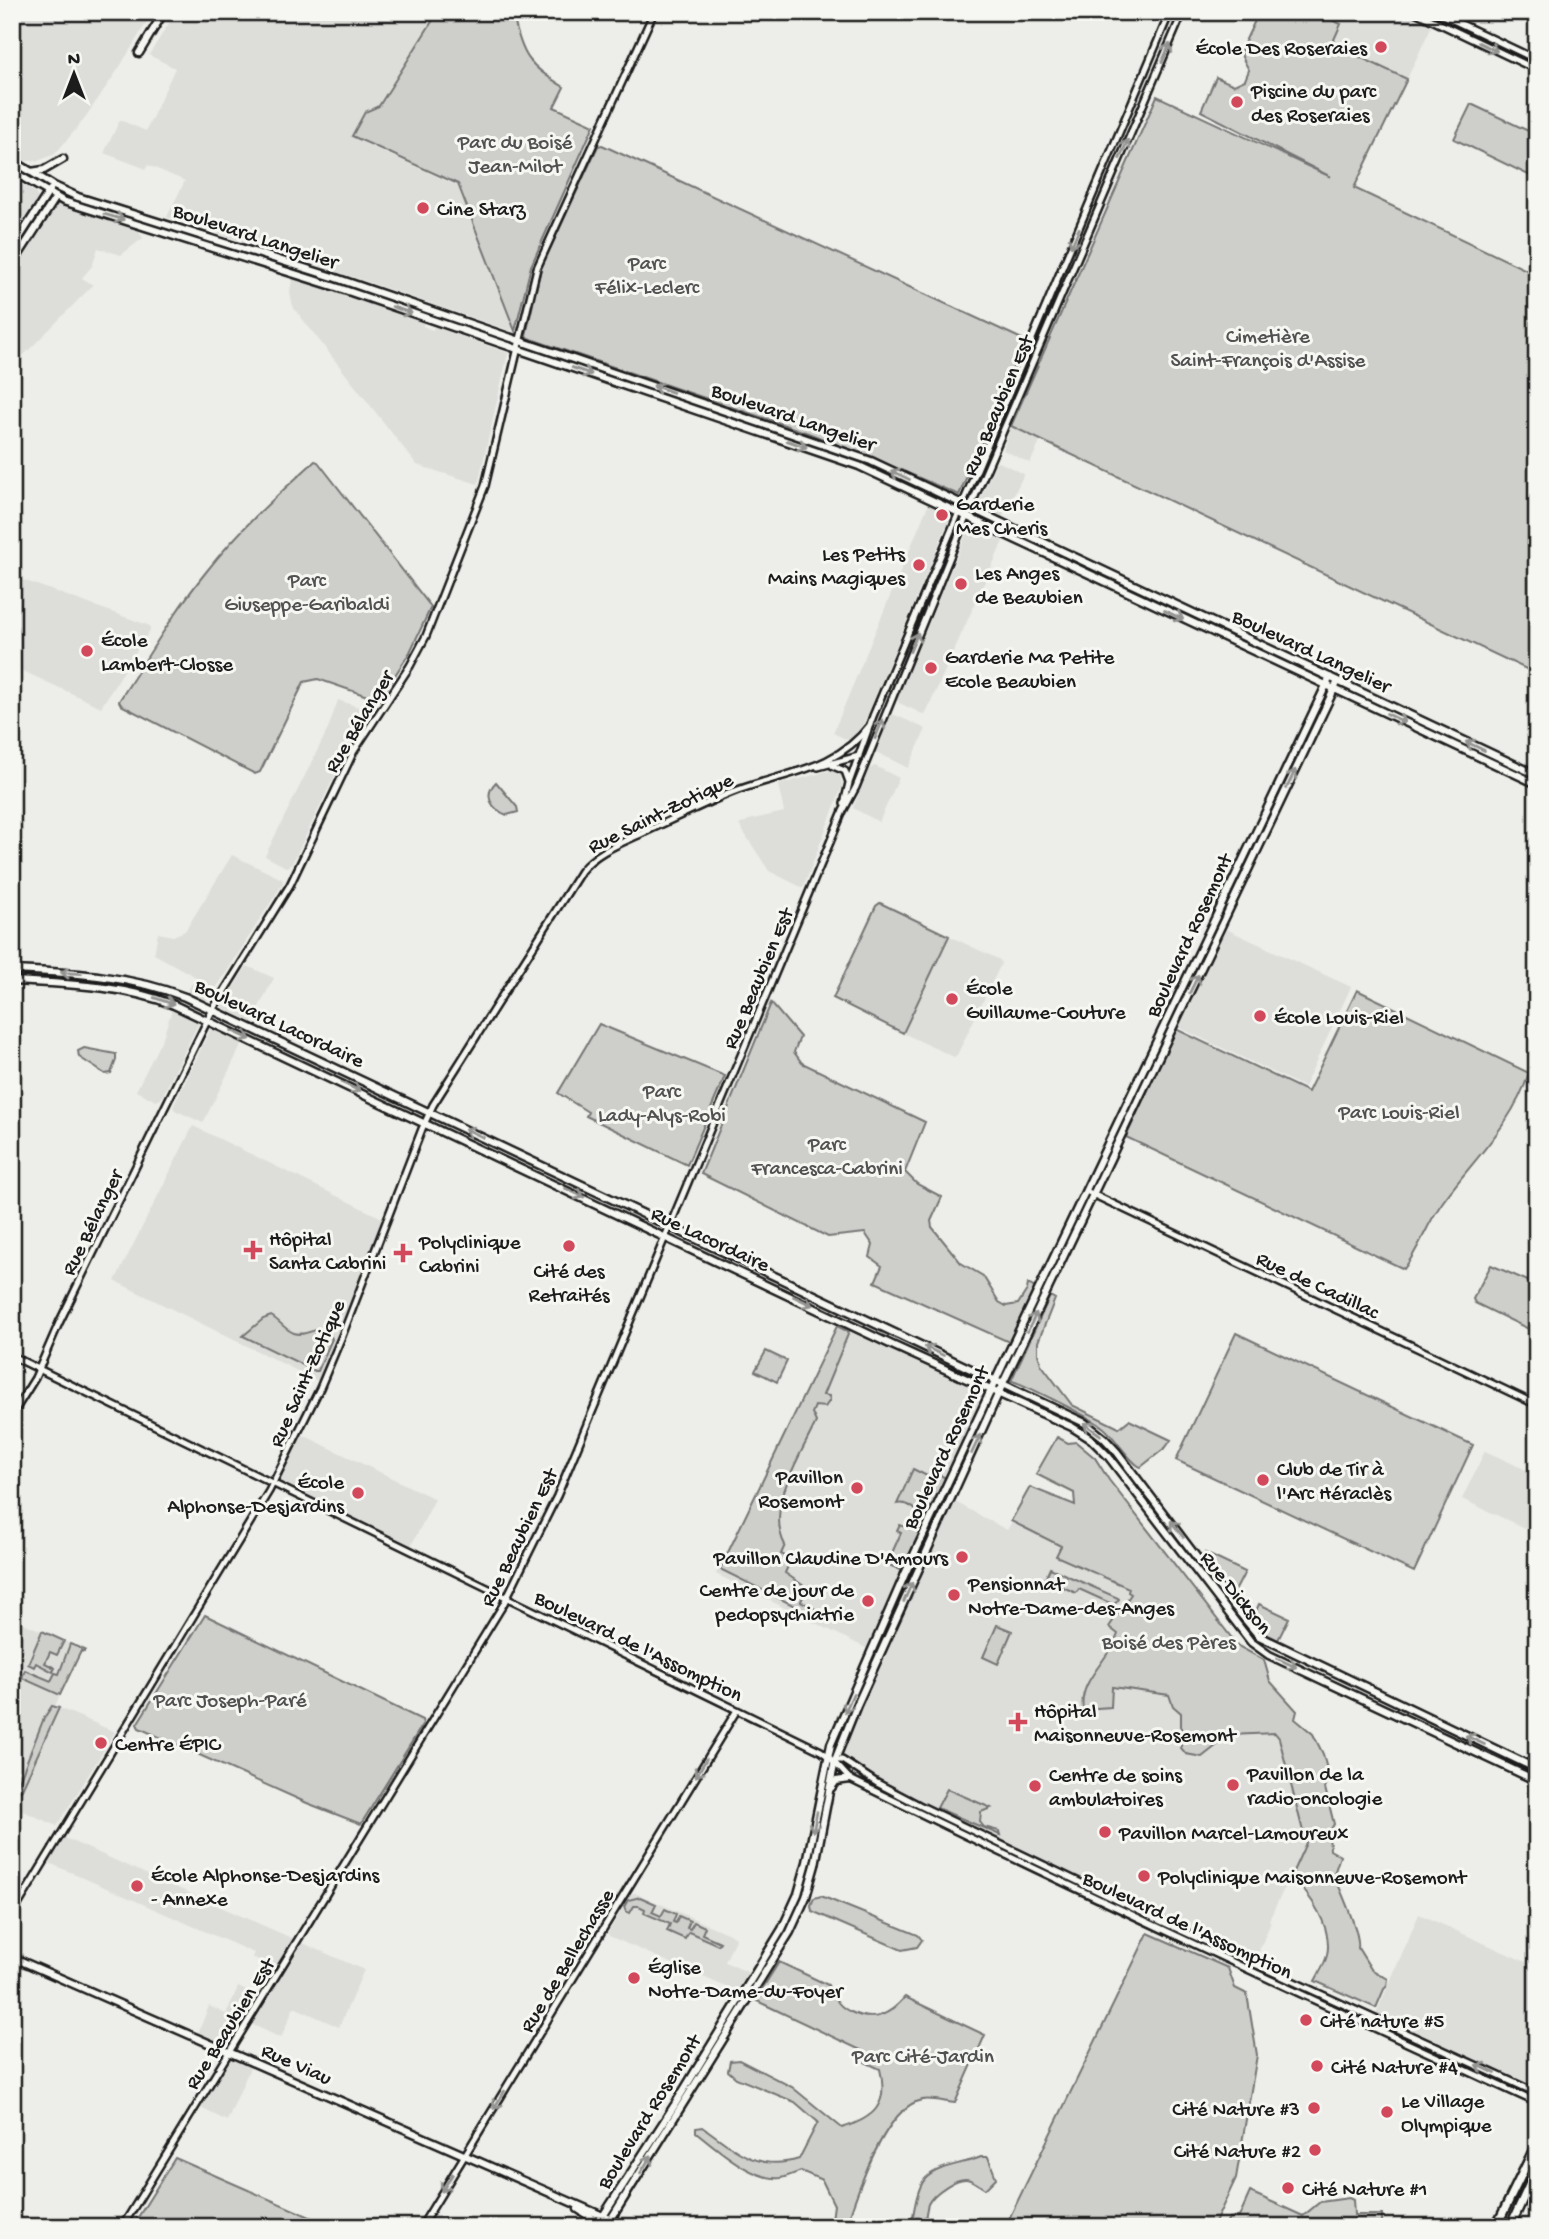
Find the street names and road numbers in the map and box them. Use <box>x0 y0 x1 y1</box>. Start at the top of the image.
street label: Boulevard Langelier <box>168 200 342 277</box>
street label: Rue Beaubien Est <box>959 330 1042 481</box>
street label: Boulevard Langelier <box>706 379 880 460</box>
street label: Boulevard Langelier <box>1226 605 1395 702</box>
street label: Rue Bélanger <box>321 666 402 778</box>
street label: Rue Saint-Zotique <box>585 769 739 861</box>
street label: Boulevard Rosemont <box>1142 849 1241 1023</box>
street label: Rue Beaubien Est <box>719 903 802 1054</box>
street label: Boulevard Lacordaire <box>189 974 368 1076</box>
street label: Rue Bélanger <box>58 1165 131 1281</box>
street label: Rue Lacordaire <box>646 1203 774 1280</box>
street label: Rue de Cadillac <box>1251 1248 1383 1327</box>
street label: Rue Saint-Zotique <box>266 1296 353 1452</box>
street label: Boulevard Rosemont <box>899 1361 998 1535</box>
street label: Rue Beaubien Est <box>477 1463 566 1612</box>
street label: Rue Dickson <box>1193 1547 1275 1641</box>
street label: Boulevard de l'Assomption <box>528 1586 746 1710</box>
street label: Boulevard de l'Assomption <box>1077 1867 1295 1987</box>
street label: Rue de Bellechasse <box>516 1885 622 2038</box>
street label: Rue Beaubien Est <box>181 1952 284 2095</box>
street label: Boulevard Rosemont <box>593 2029 710 2196</box>
street label: Rue Viau <box>256 2040 335 2093</box>

